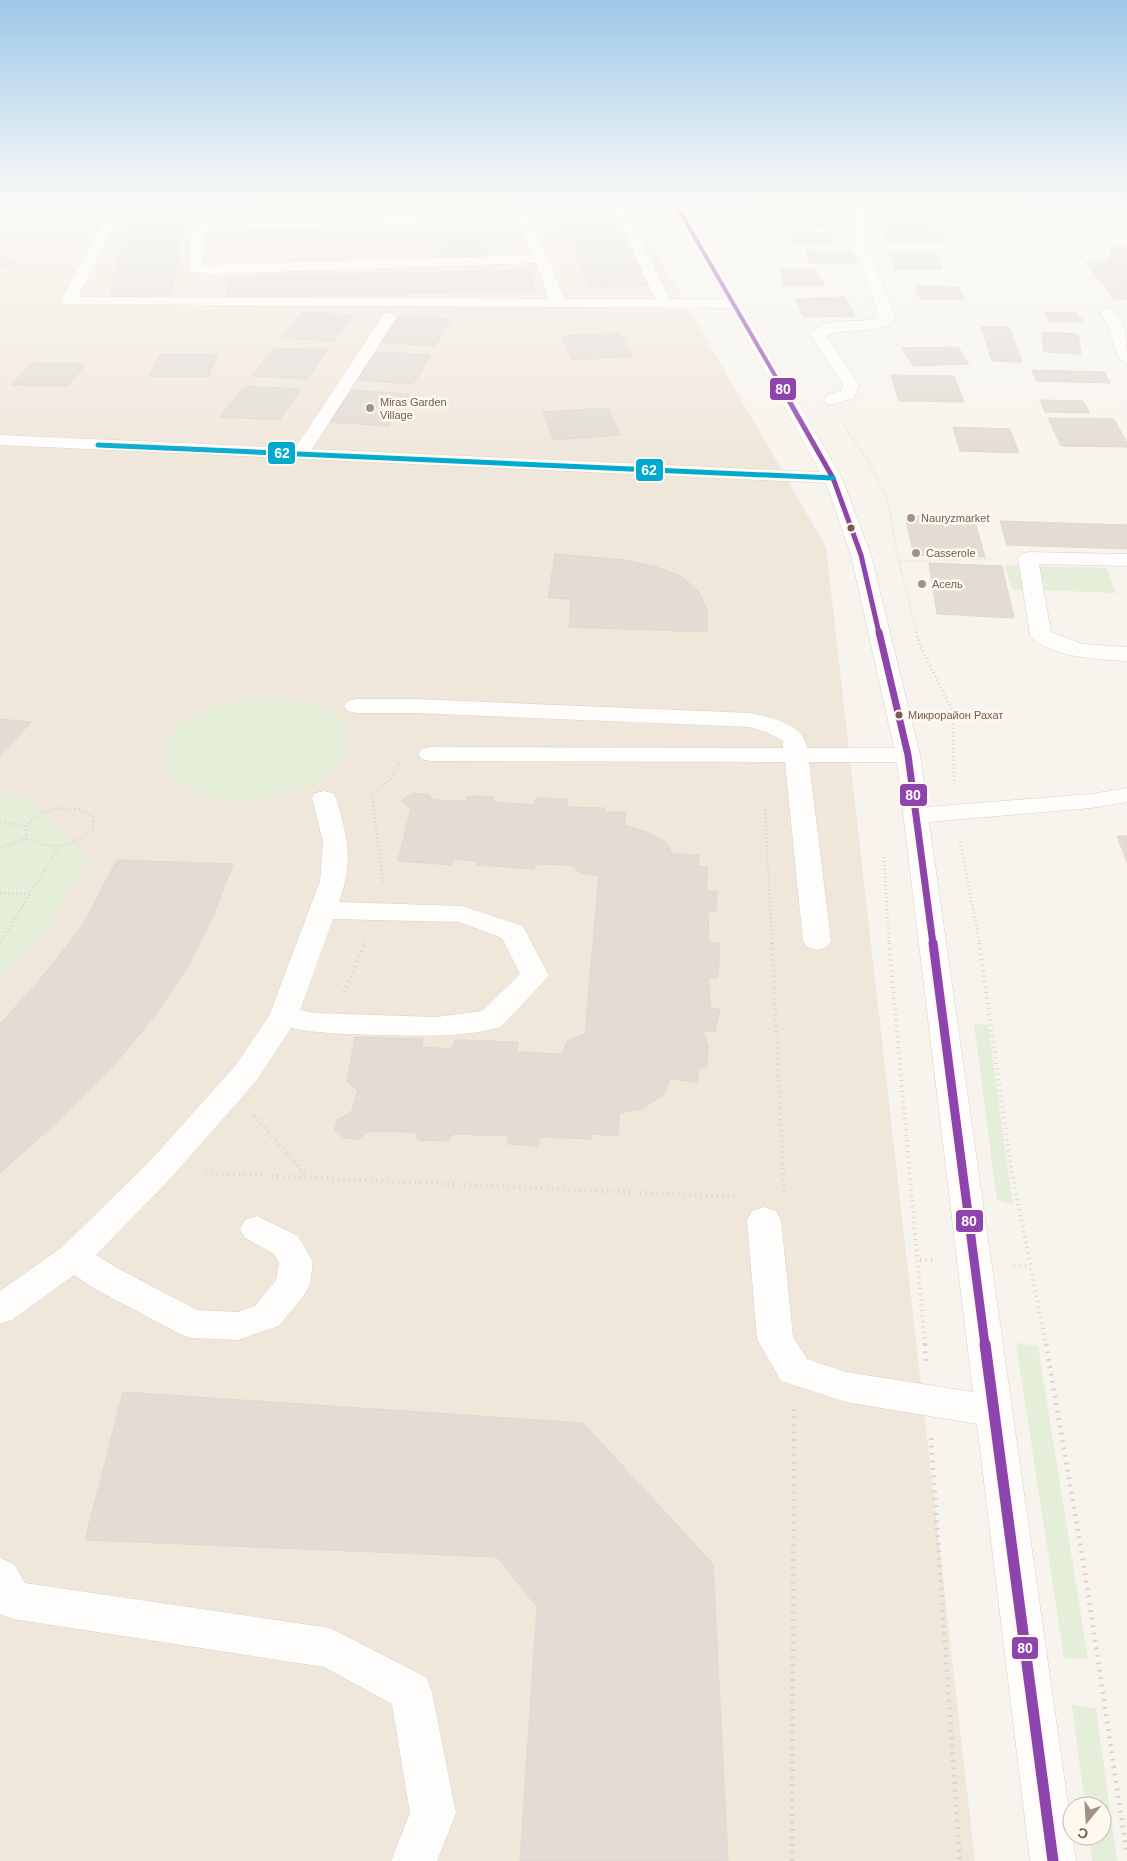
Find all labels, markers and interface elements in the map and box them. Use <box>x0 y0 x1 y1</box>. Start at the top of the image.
line badge: 80 <box>769 377 797 401</box>
text: 80 <box>775 381 791 397</box>
place label: Miras Garden Village <box>380 396 447 421</box>
marker: Miras Garden Village <box>364 402 376 414</box>
line badge: 62 <box>267 441 296 465</box>
text: 62 <box>274 445 290 461</box>
line badge: 62 <box>635 458 664 482</box>
text: 62 <box>641 462 657 478</box>
marker: Nauryzmarket <box>905 512 917 524</box>
place label: Nauryzmarket <box>921 512 989 524</box>
unlabelled marker <box>846 523 856 533</box>
marker: Casserole <box>910 547 922 559</box>
place label: Casserole <box>926 547 976 559</box>
marker: Асель <box>916 578 928 590</box>
place label: Асель <box>932 578 963 590</box>
place label: Микрорайон Рахат <box>908 709 1003 721</box>
marker: Микрорайон Рахат <box>894 710 904 720</box>
line badge: 80 <box>899 783 928 807</box>
text: 80 <box>905 787 921 803</box>
line badge: 80 <box>955 1209 984 1233</box>
text: 80 <box>961 1213 977 1229</box>
line badge: 80 <box>1011 1636 1039 1660</box>
text: 80 <box>1017 1640 1033 1656</box>
north arrow <box>1062 1796 1112 1846</box>
text: С <box>1076 1824 1090 1843</box>

